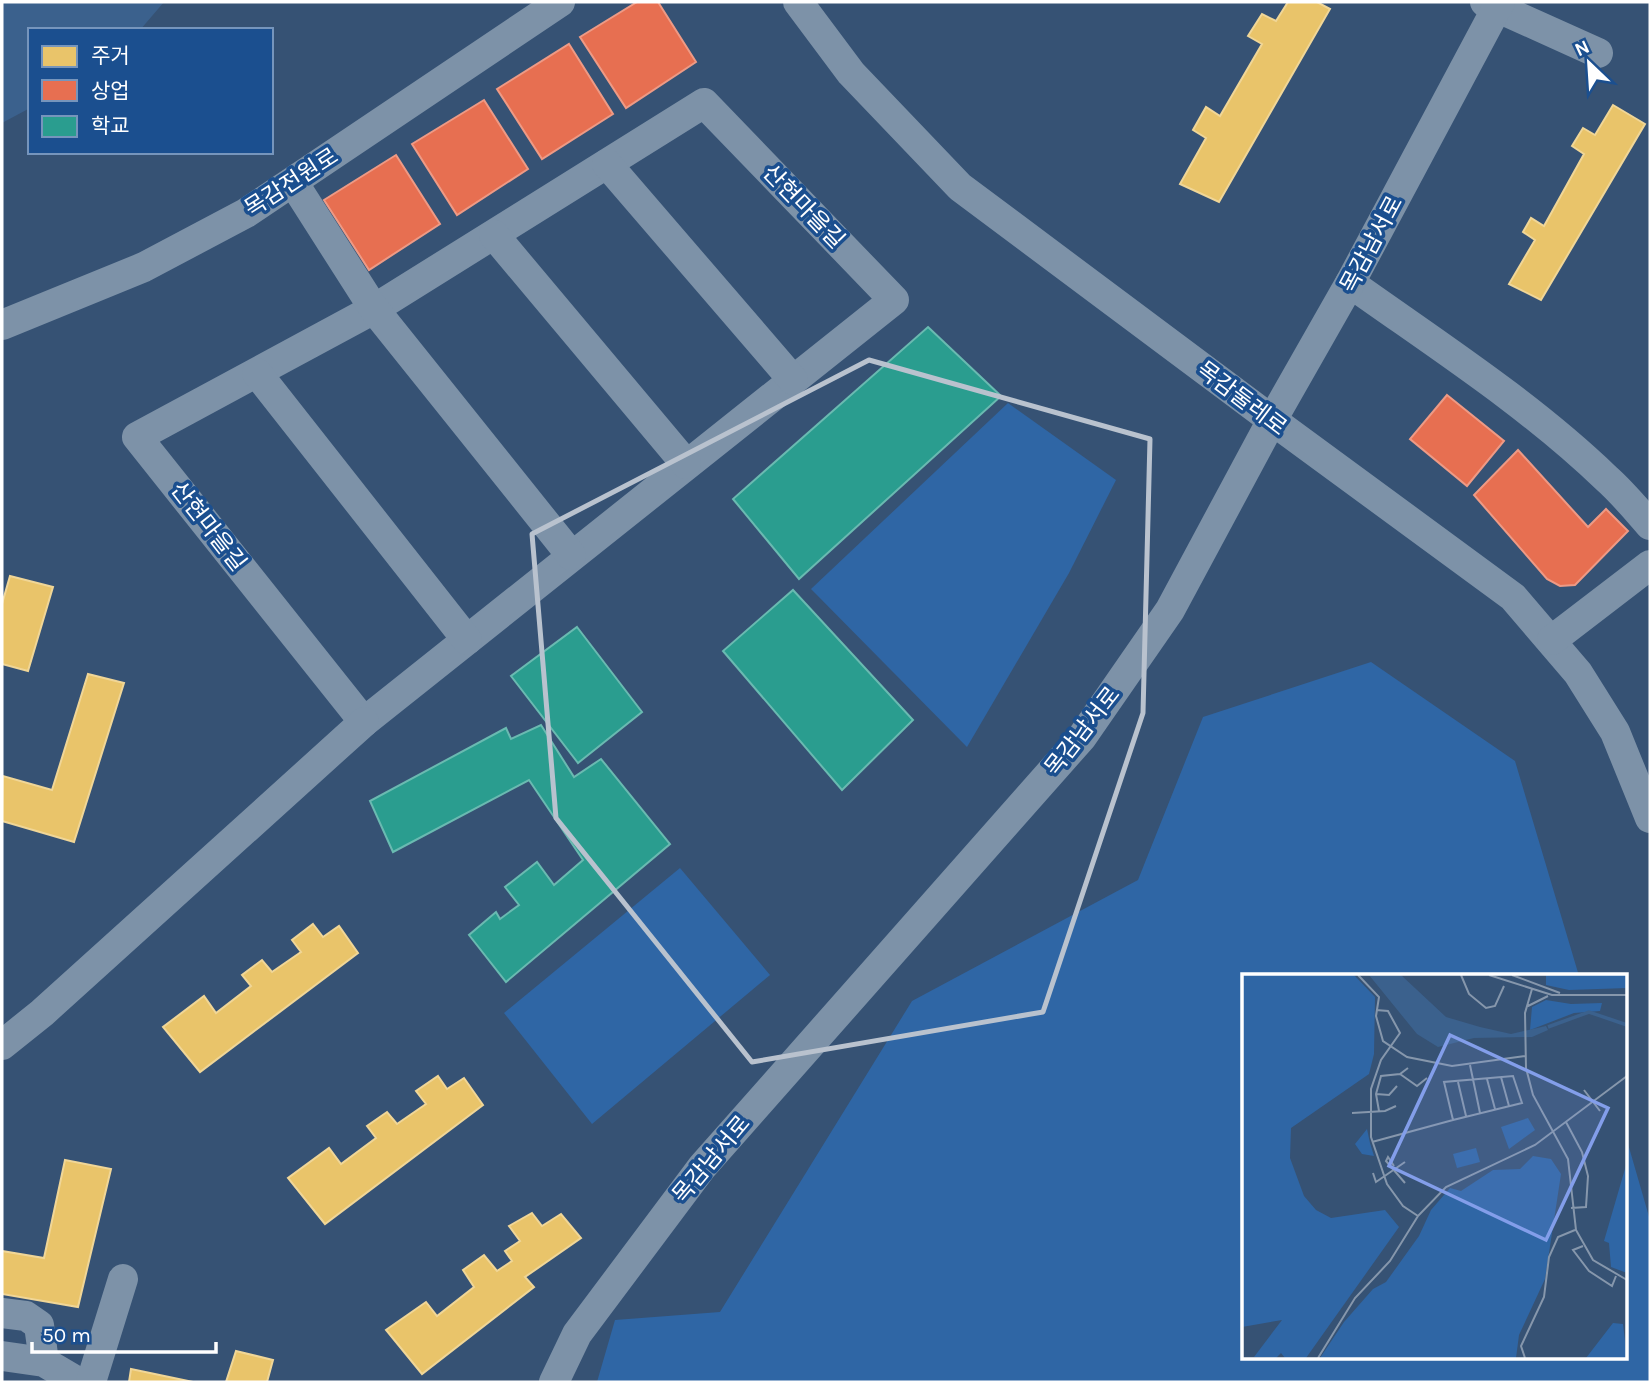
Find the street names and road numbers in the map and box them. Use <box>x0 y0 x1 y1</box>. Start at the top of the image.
street label: 목감전원로 <box>240 142 343 223</box>
street label: 산현마을길 <box>757 159 850 254</box>
street label: 목감남서로 <box>1335 191 1408 297</box>
street label: 목감둘레로 <box>1191 356 1292 441</box>
street label: 산현마을길 <box>165 476 252 576</box>
street label: 목감남서로 <box>1039 681 1126 781</box>
street label: 목감남서로 <box>667 1110 756 1209</box>

